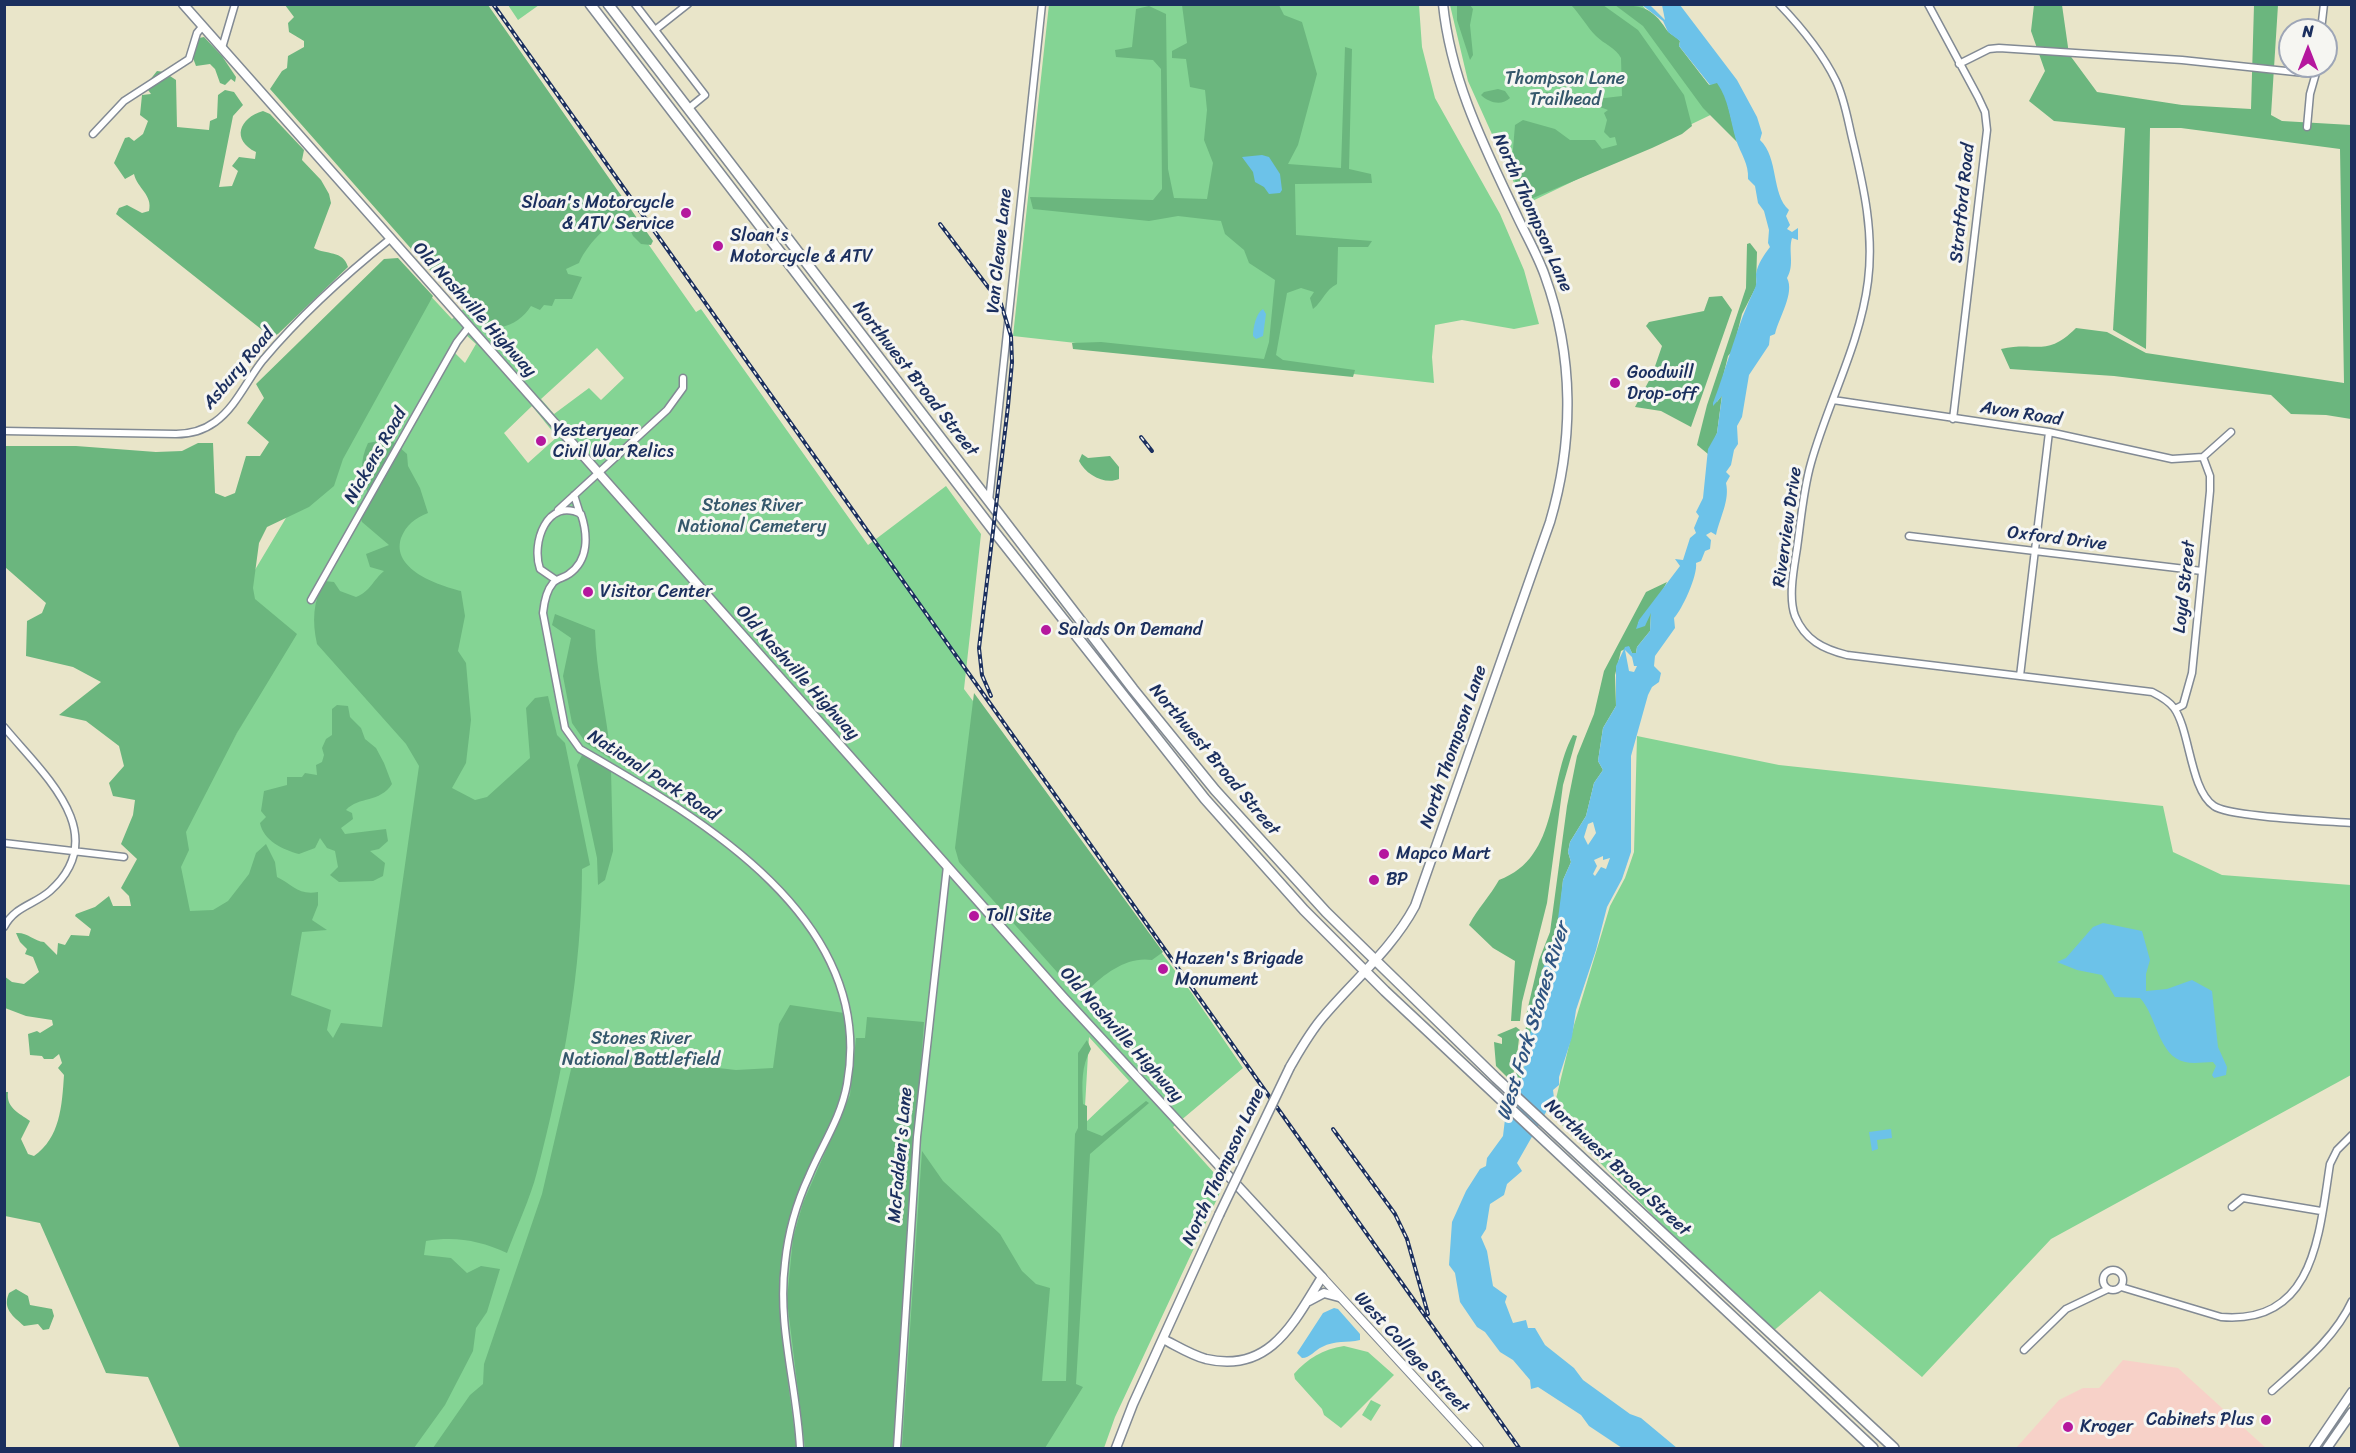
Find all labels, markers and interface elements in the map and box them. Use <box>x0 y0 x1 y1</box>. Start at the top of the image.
text: N <box>2302 17 2314 46</box>
north arrow <box>2278 18 2338 78</box>
park label: Thompson Lane Trailhead <box>1505 68 1625 110</box>
street label: North Thompson Lane <box>1487 130 1577 296</box>
street label: Stratford Road <box>1946 142 1980 264</box>
street label: Van Cleave Lane <box>983 187 1017 315</box>
place label: Sloan's Motorcycle & ATV Service <box>522 192 674 234</box>
marker: Sloan's Motorcycle & ATV Service <box>679 206 693 220</box>
place label: Sloan's Motorcycle & ATV <box>730 225 873 268</box>
street label: Old Nashville Highway <box>408 238 540 382</box>
marker: Sloan's Motorcycle & ATV <box>711 239 725 253</box>
street label: Northwest Broad Street <box>848 297 982 461</box>
street label: Asbury Road <box>199 324 279 414</box>
place label: Goodwill Drop-off <box>1627 362 1697 404</box>
marker: Goodwill Drop-off <box>1608 376 1622 390</box>
street label: Avon Road <box>1979 397 2063 431</box>
street label: Nickens Road <box>340 404 412 508</box>
place label: Yesteryear Civil War Relics <box>553 420 674 462</box>
marker: Yesteryear Civil War Relics <box>534 434 548 448</box>
street label: Riverview Drive <box>1769 465 1807 589</box>
park label: Stones River National Cemetery <box>678 495 826 538</box>
street label: Oxford Drive <box>2006 522 2108 556</box>
street label: Loyd Street <box>2169 539 2201 635</box>
place label: Visitor Center <box>600 581 712 603</box>
marker: Visitor Center <box>581 585 595 599</box>
street label: Old Nashville Highway <box>731 601 863 745</box>
place label: Salads On Demand <box>1058 619 1202 641</box>
marker: Salads On Demand <box>1039 623 1053 637</box>
street label: North Thompson Lane <box>1416 663 1492 831</box>
street label: Northwest Broad Street <box>1144 680 1284 840</box>
street label: National Park Road <box>583 726 723 826</box>
place label: Mapco Mart <box>1396 843 1491 865</box>
marker: Mapco Mart <box>1377 847 1391 861</box>
place label: BP <box>1386 869 1408 891</box>
marker: BP <box>1367 873 1381 887</box>
place label: Toll Site <box>986 905 1052 927</box>
marker: Toll Site <box>967 909 981 923</box>
water label: West Fork Stones River <box>1493 920 1575 1124</box>
place label: Hazen's Brigade Monument <box>1175 948 1303 990</box>
marker: Hazen's Brigade Monument <box>1156 962 1170 976</box>
street label: Old Nashville Highway <box>1055 963 1187 1107</box>
park label: Stones River National Battlefield <box>562 1028 720 1070</box>
street label: North Thompson Lane <box>1178 1085 1270 1249</box>
street label: McFadden's Lane <box>884 1086 918 1224</box>
street label: Northwest Broad Street <box>1540 1095 1694 1241</box>
street label: West College Street <box>1349 1288 1473 1418</box>
place label: Cabinets Plus <box>2146 1409 2254 1431</box>
marker: Cabinets Plus <box>2259 1413 2273 1427</box>
place label: Kroger <box>2080 1416 2133 1438</box>
marker: Kroger <box>2061 1420 2075 1434</box>

